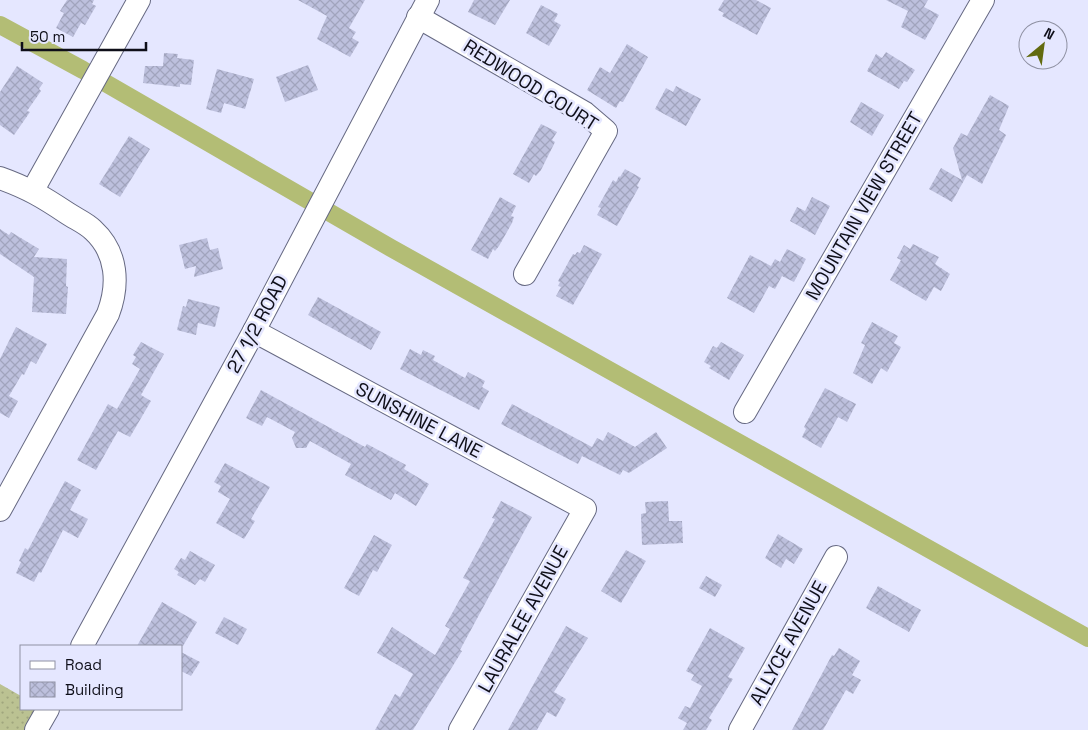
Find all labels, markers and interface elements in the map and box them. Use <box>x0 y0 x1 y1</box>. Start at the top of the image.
scale bar <box>22 20 146 52</box>
north arrow <box>1018 20 1068 70</box>
text: N <box>1041 23 1058 44</box>
text: 50 m <box>30 27 65 46</box>
street label: REDWOOD COURT <box>459 33 603 137</box>
street label: MOUNTAIN VIEW STREET <box>800 107 928 305</box>
street label: 27 1/2 ROAD <box>221 271 293 377</box>
street label: SUNSHINE LANE <box>352 376 486 464</box>
street label: LAURALEE AVENUE <box>472 541 574 697</box>
street label: ALLYCE AVENUE <box>744 576 832 710</box>
legend <box>20 645 182 710</box>
text: Road <box>65 655 102 674</box>
text: Building <box>65 680 124 699</box>

